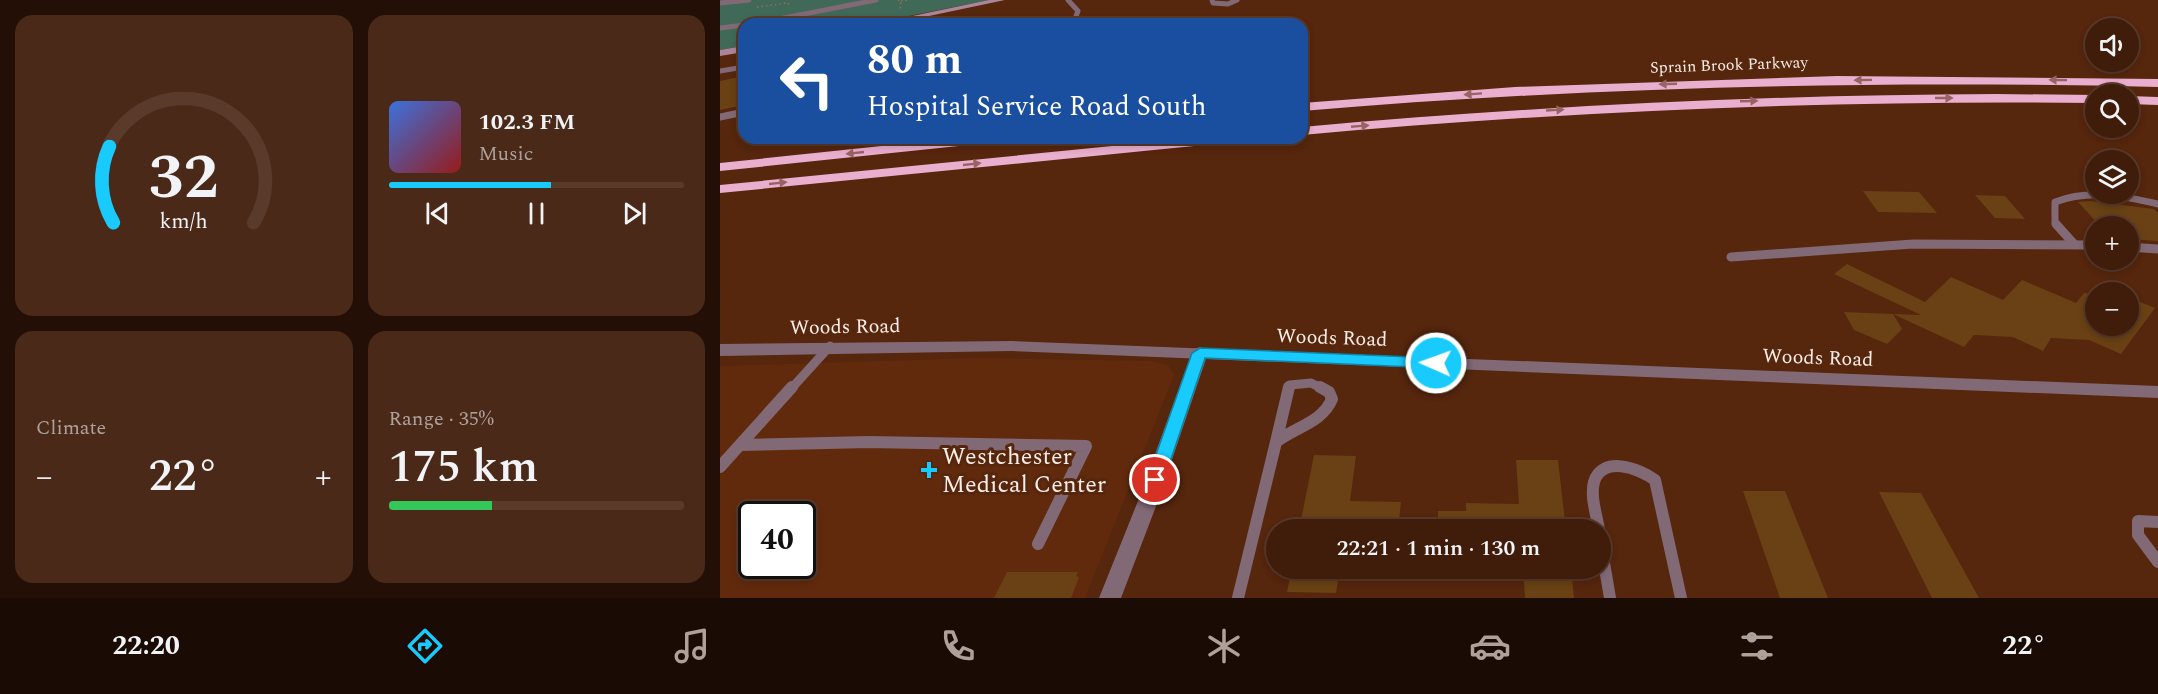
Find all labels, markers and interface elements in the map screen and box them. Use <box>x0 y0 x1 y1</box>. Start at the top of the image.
map controls <box>2085 18 2139 336</box>
button: sound <box>2085 18 2139 72</box>
text: 80 m <box>867 29 962 92</box>
icon: left <box>768 42 846 120</box>
street label: Sprain Brook Parkway <box>1650 50 1810 80</box>
one-way arrow <box>1853 75 1872 84</box>
one-way arrow <box>2048 76 2067 85</box>
one-way arrow <box>1658 79 1677 88</box>
button: search <box>2085 84 2139 138</box>
text: Hospital Service Road South <box>867 86 1207 128</box>
one-way arrow <box>1463 89 1482 99</box>
one-way arrow <box>1935 93 1954 103</box>
one-way arrow <box>1740 96 1759 106</box>
text: 102.3 FM <box>479 106 575 139</box>
one-way arrow <box>1545 106 1564 115</box>
one-way arrow <box>1351 121 1370 130</box>
text: 32 <box>149 131 219 226</box>
text: Music <box>479 139 533 169</box>
one-way arrow <box>845 148 864 158</box>
button: layers <box>2085 150 2139 204</box>
one-way arrow <box>963 159 982 169</box>
one-way arrow <box>769 179 788 188</box>
icon: previous <box>421 197 454 230</box>
icon: pause <box>520 197 553 230</box>
icon: next <box>618 197 651 230</box>
text: km/h <box>160 205 208 238</box>
button: + <box>2085 216 2139 270</box>
button: − <box>2085 282 2139 336</box>
street label: Woods Road <box>789 311 901 343</box>
street label: Woods Road <box>1276 321 1388 355</box>
position arrow <box>1404 331 1468 395</box>
street label: Woods Road <box>1762 341 1874 375</box>
text: Range · 35% <box>389 404 494 434</box>
text: Climate <box>36 413 106 443</box>
text: 175 km <box>389 433 538 502</box>
place label: Westchester Medical Center <box>942 439 1106 503</box>
text: 22° <box>148 442 219 511</box>
text: − <box>36 452 53 502</box>
text: + <box>315 452 332 502</box>
pin <box>1129 454 1180 505</box>
marker: Westchester Medical Center <box>920 461 938 479</box>
icon: arrive <box>1138 463 1171 496</box>
speed limit sign: 40 <box>738 501 816 579</box>
text: 22:21 · 1 min · 130 m <box>1337 532 1540 565</box>
text: 22:20 <box>112 625 180 667</box>
icon: directions <box>404 625 446 667</box>
icon: music <box>671 625 713 667</box>
icon: phone <box>937 625 979 667</box>
icon: climate <box>1203 625 1245 667</box>
icon: car <box>1469 625 1511 667</box>
icon: filters <box>1736 625 1778 667</box>
text: 22° <box>2002 625 2046 667</box>

